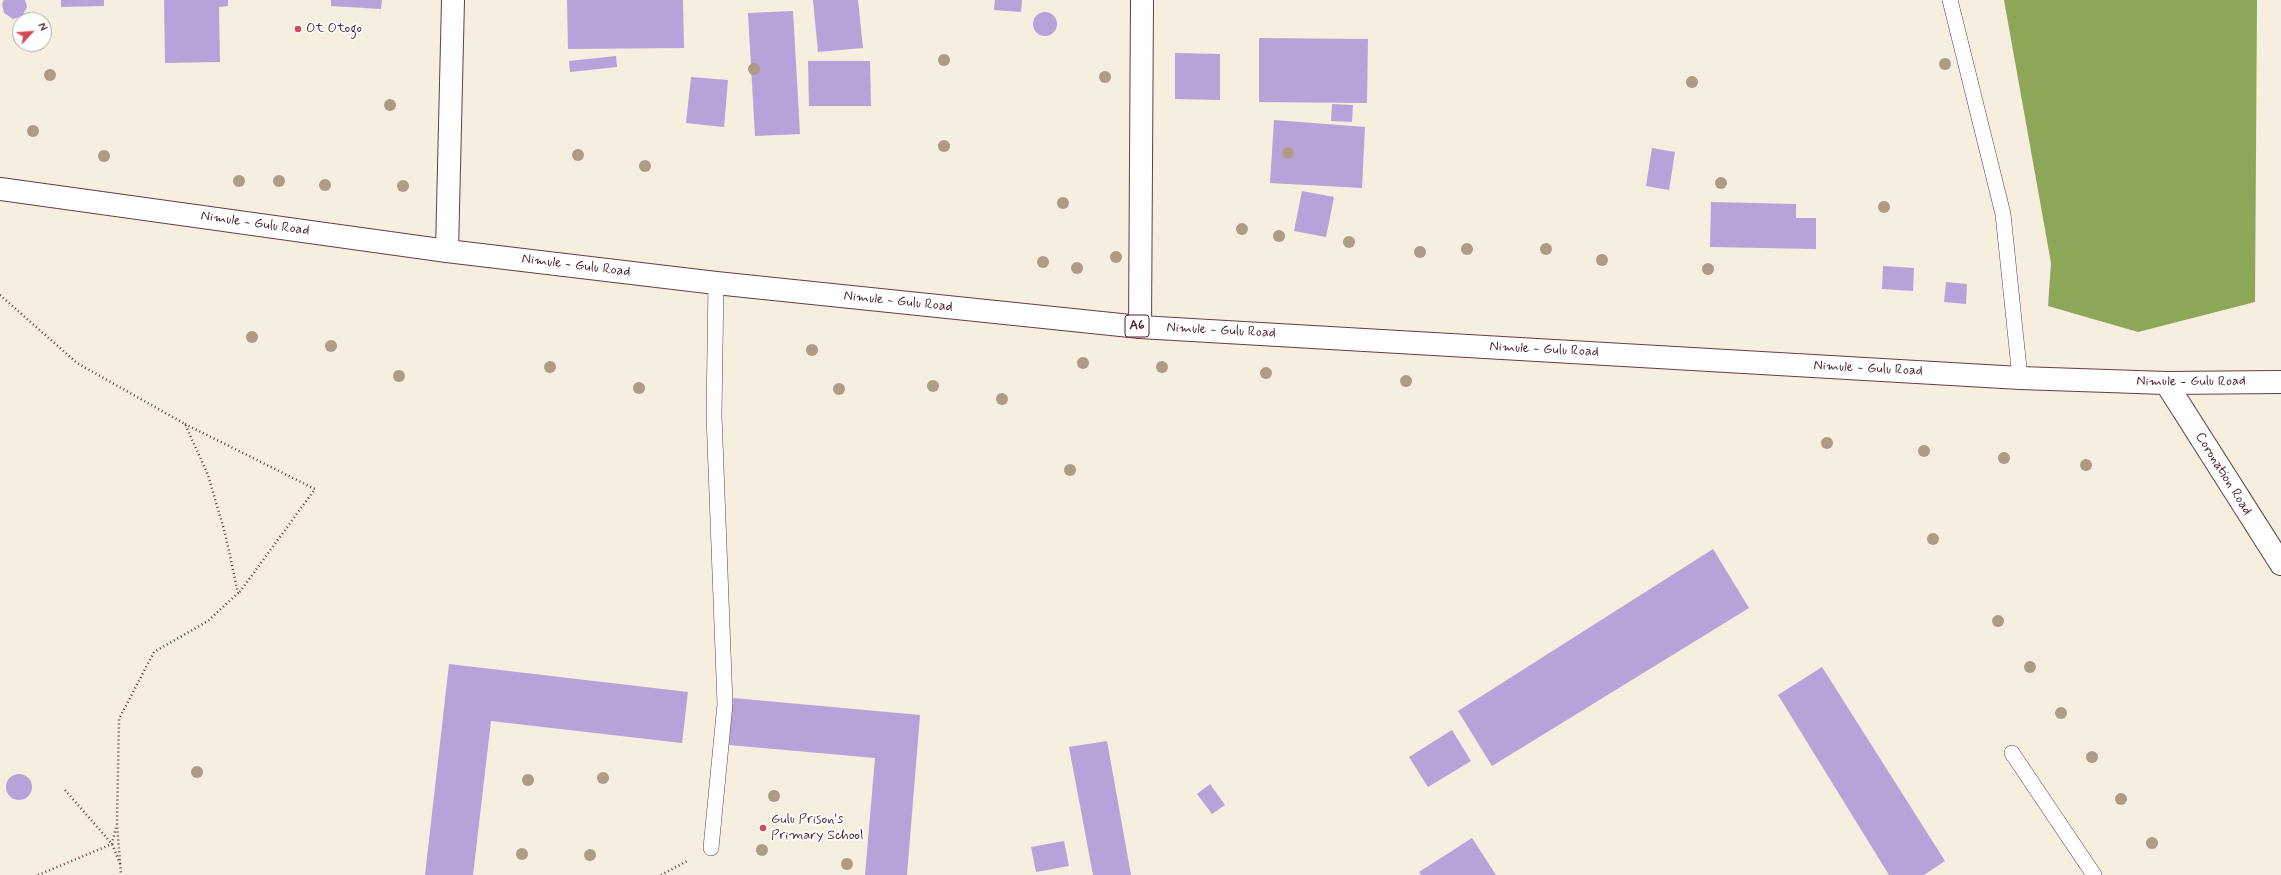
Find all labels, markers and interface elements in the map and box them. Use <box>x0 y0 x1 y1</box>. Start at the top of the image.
north arrow <box>12 12 52 52</box>
text: N <box>34 21 50 34</box>
place label: Ot Otogo <box>306 21 362 37</box>
marker: Ot Otogo <box>293 24 303 34</box>
street label: Nimule - Gulu Road <box>200 208 310 240</box>
street label: Nimule - Gulu Road <box>521 251 631 281</box>
street label: Nimule - Gulu Road <box>843 288 953 316</box>
road number: A6 <box>1125 315 1149 337</box>
street label: Nimule - Gulu Road <box>1166 320 1276 342</box>
street label: Nimule - Gulu Road <box>1489 339 1599 361</box>
street label: Nimule - Gulu Road <box>1813 358 1923 380</box>
street label: Nimule - Gulu Road <box>2136 374 2246 390</box>
street label: Coronation Road <box>2191 429 2255 519</box>
place label: Gulu Prison's Primary School <box>771 812 863 844</box>
marker: Gulu Prison's Primary School <box>758 823 768 833</box>

